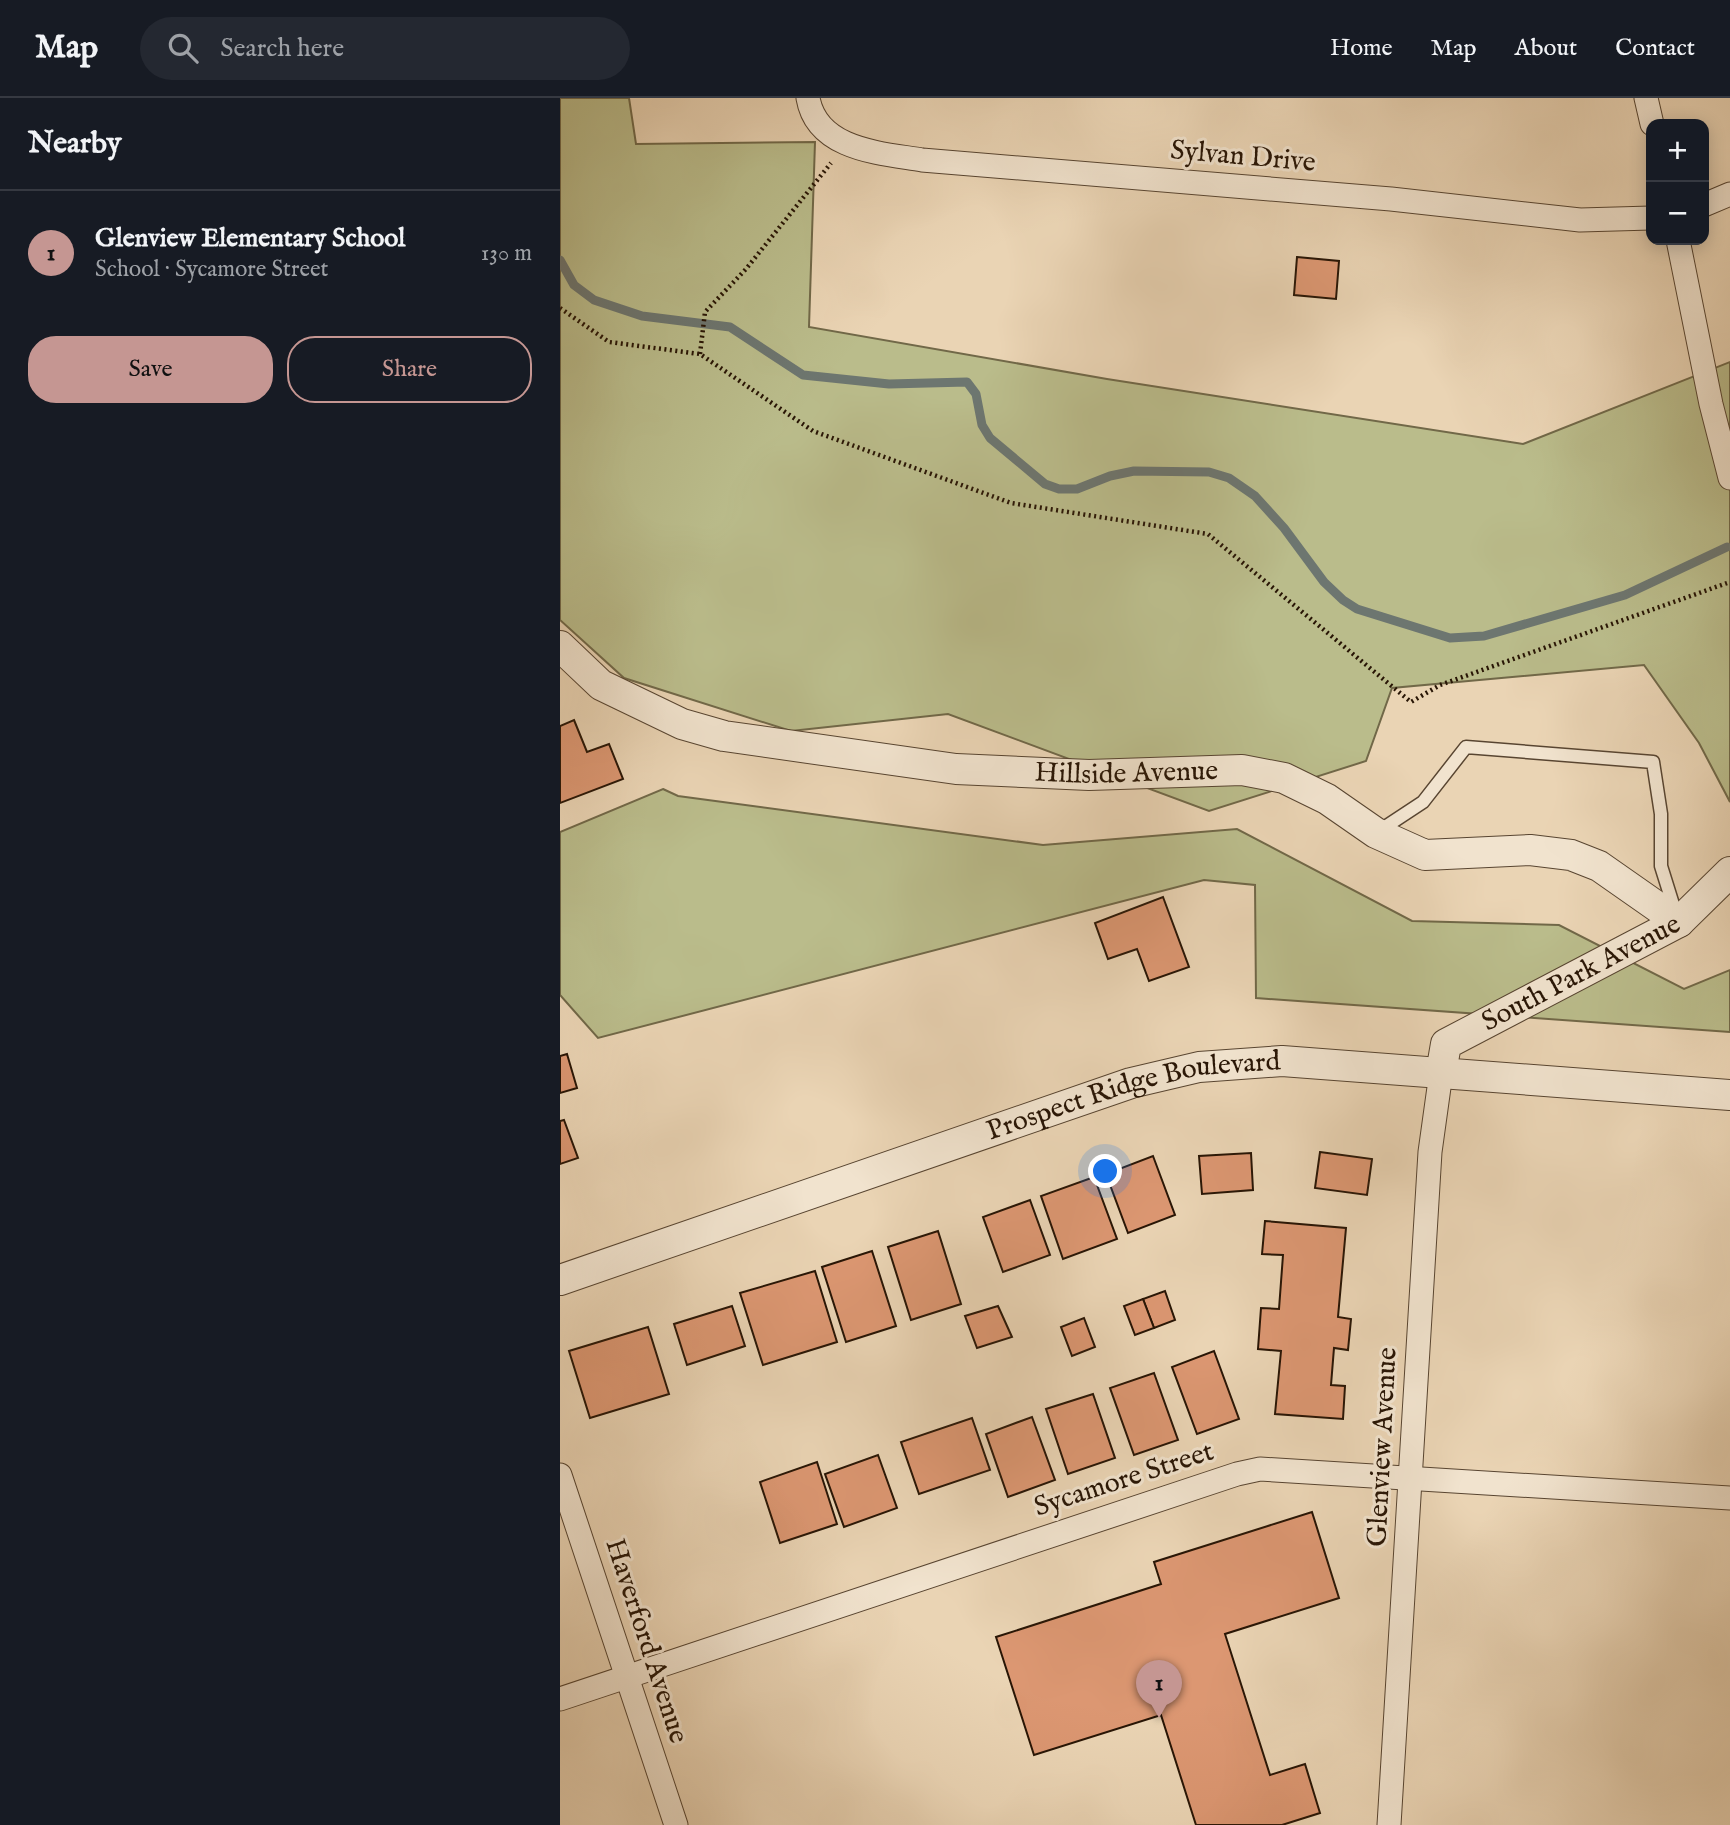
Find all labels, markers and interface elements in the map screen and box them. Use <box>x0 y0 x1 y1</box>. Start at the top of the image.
search box <box>140 17 630 80</box>
text: Map <box>35 27 98 69</box>
icon: search <box>164 29 202 67</box>
text: Search here <box>220 32 344 65</box>
text: Home <box>1330 33 1393 64</box>
text: Map <box>1431 33 1477 64</box>
text: About <box>1515 33 1577 64</box>
text: Contact <box>1615 33 1695 64</box>
map controls <box>1646 119 1709 245</box>
button: + <box>1646 119 1709 182</box>
text: Nearby <box>28 125 121 163</box>
street label: Sylvan Drive <box>1169 133 1317 181</box>
button: − <box>1646 182 1709 245</box>
text: Glenview Elementary School <box>95 222 405 255</box>
text: 1 <box>47 239 55 268</box>
text: 130 m <box>481 239 532 268</box>
text: School · Sycamore Street <box>95 255 328 284</box>
button: Save <box>28 336 273 403</box>
button: Share <box>287 336 532 403</box>
street label: Hillside Avenue <box>1034 753 1219 793</box>
street label: South Park Avenue <box>1476 907 1687 1040</box>
street label: Prospect Ridge Boulevard <box>982 1044 1282 1149</box>
your location <box>1088 1154 1122 1188</box>
street label: Glenview Avenue <box>1360 1346 1406 1548</box>
street label: Sycamore Street <box>1030 1434 1219 1526</box>
street label: Haverford Avenue <box>596 1534 696 1748</box>
pin: 1 <box>1136 1660 1182 1718</box>

